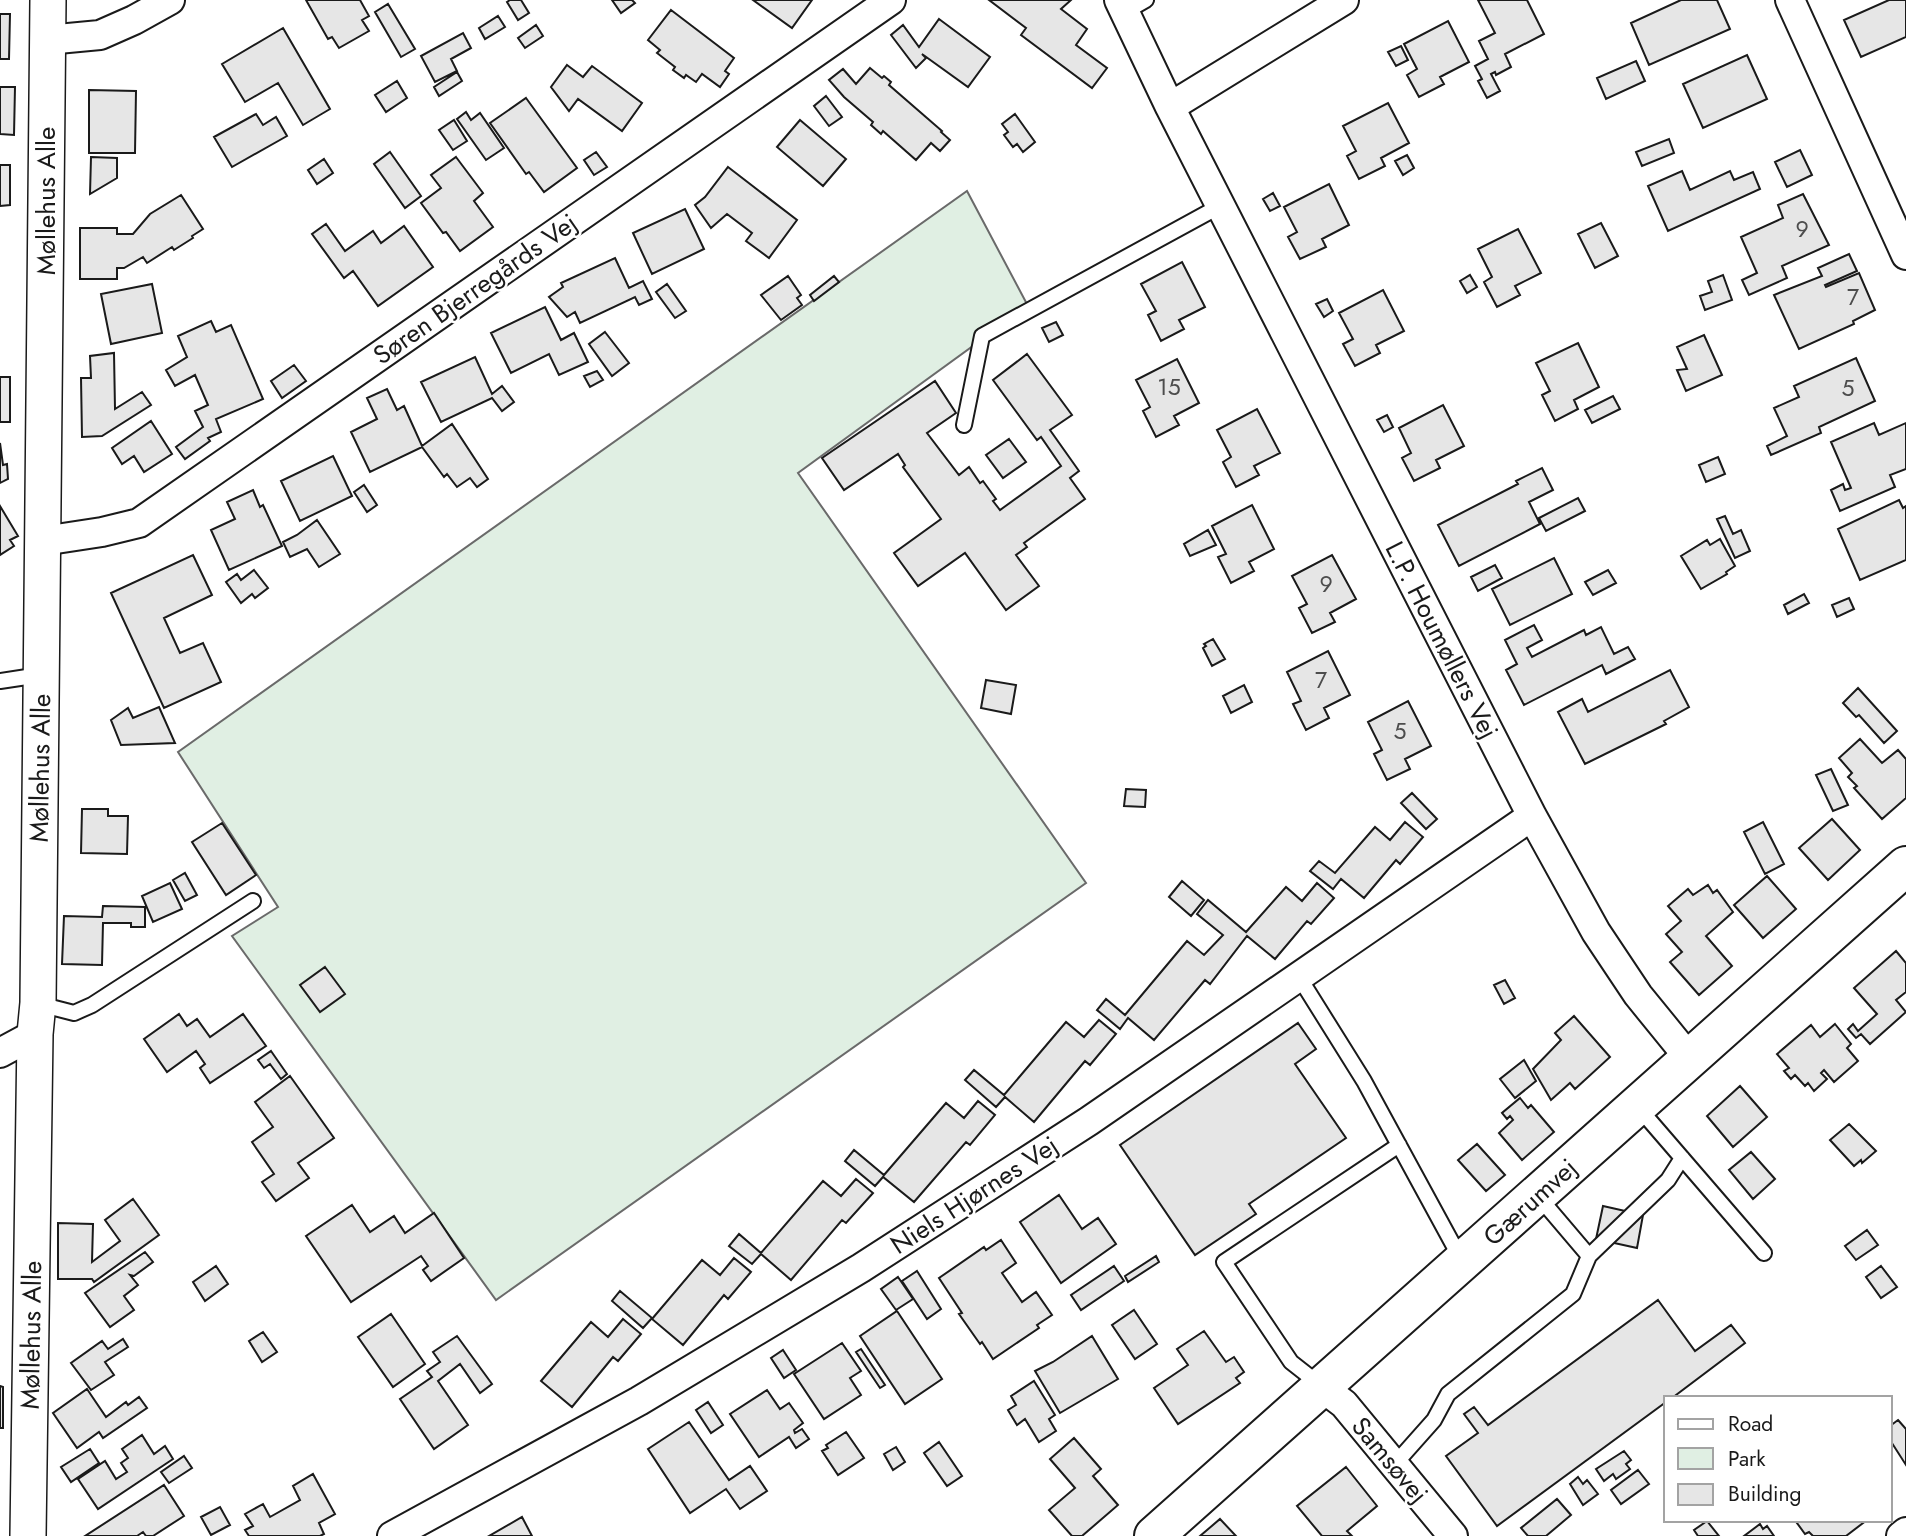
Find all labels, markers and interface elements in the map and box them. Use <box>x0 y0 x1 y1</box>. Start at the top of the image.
street label: Møllehus Alle <box>27 127 65 275</box>
street label: Søren Bjerregårds Vej <box>365 204 585 374</box>
house number: 9 <box>1795 212 1809 246</box>
house number: 7 <box>1847 280 1859 314</box>
house number: 15 <box>1157 370 1181 404</box>
house number: 5 <box>1842 371 1855 405</box>
street label: L.P. Houmøllers Vej <box>1376 535 1508 745</box>
house number: 9 <box>1319 567 1333 601</box>
house number: 7 <box>1315 663 1327 697</box>
street label: Møllehus Alle <box>20 693 60 843</box>
house number: 5 <box>1394 714 1407 748</box>
street label: Niels Hjørnes Vej <box>883 1126 1065 1264</box>
street label: Gærumvej <box>1474 1149 1586 1255</box>
street label: Møllehus Alle <box>11 1260 51 1410</box>
legend <box>1664 1396 1892 1522</box>
street label: Samsøvej <box>1343 1409 1437 1511</box>
text: Road <box>1728 1409 1773 1439</box>
text: Park <box>1728 1444 1766 1474</box>
text: Building <box>1728 1479 1801 1509</box>

